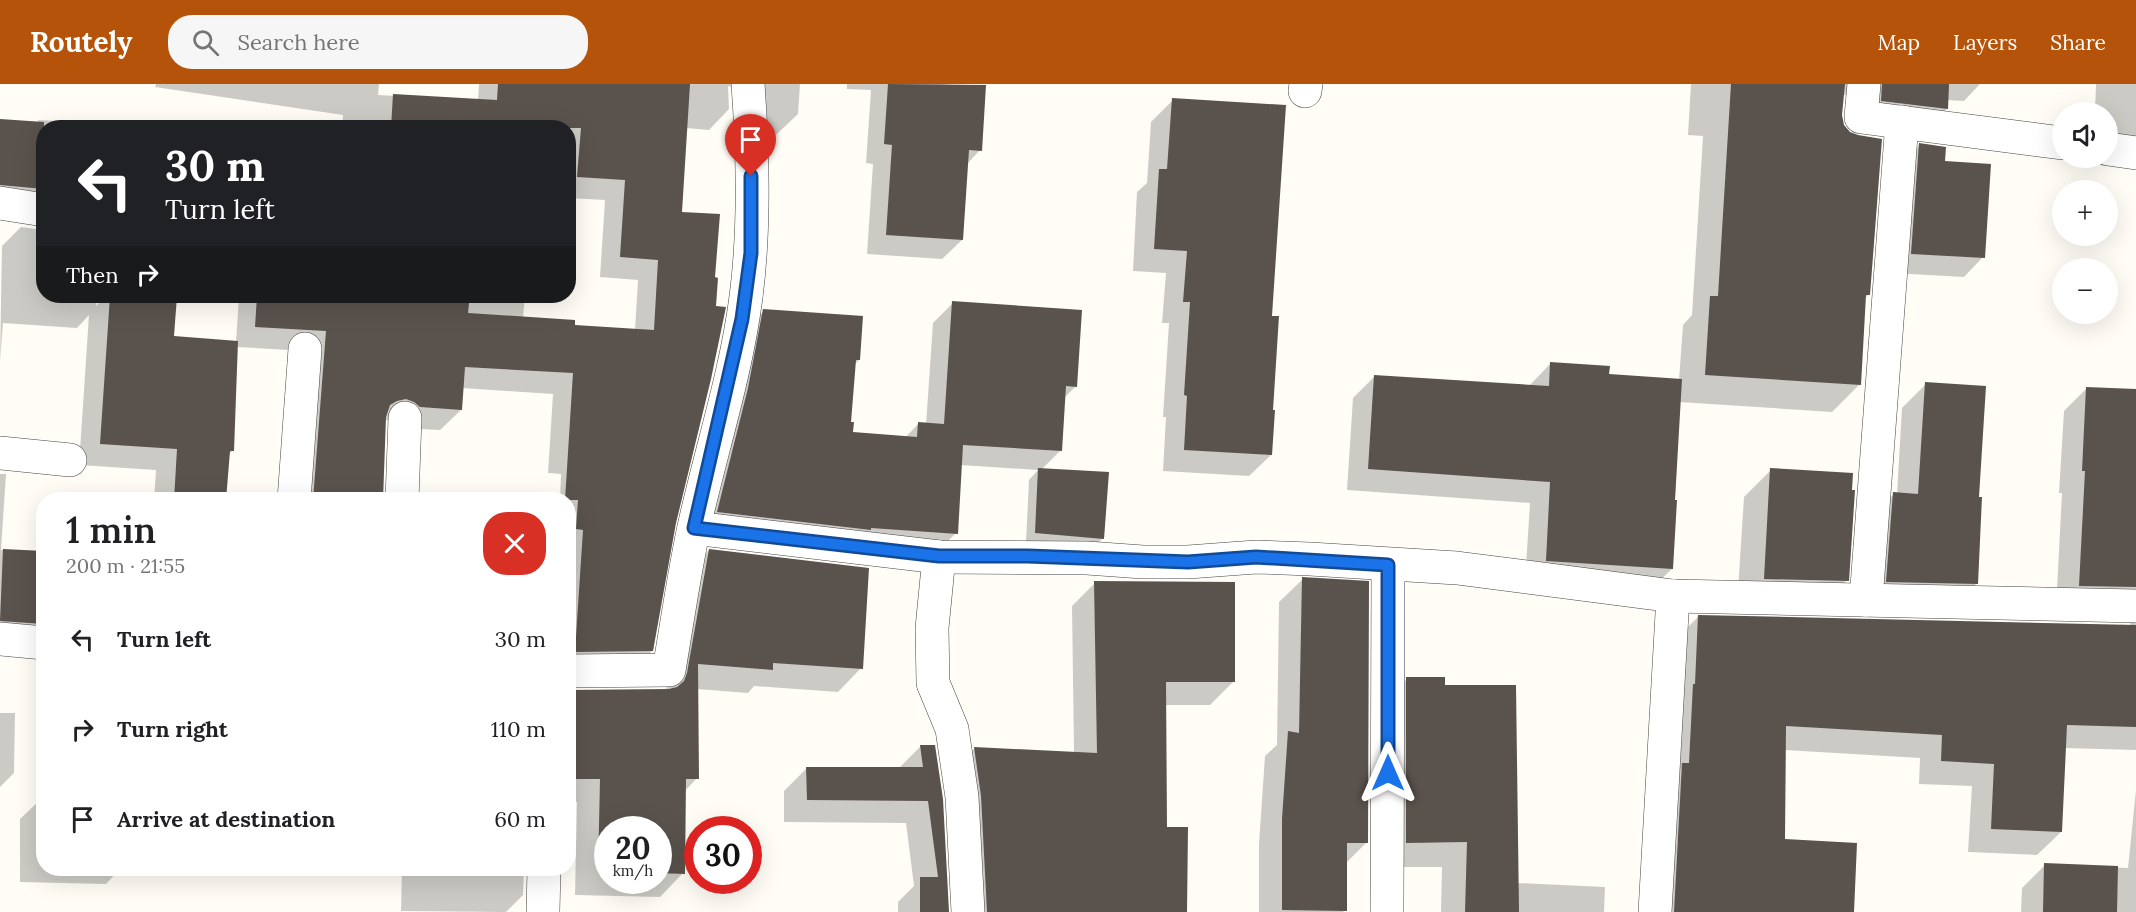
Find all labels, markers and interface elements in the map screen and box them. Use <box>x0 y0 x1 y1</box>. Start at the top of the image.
search box <box>168 15 588 69</box>
text: Routely <box>30 24 132 60</box>
icon: search <box>189 26 222 59</box>
text: Search here <box>237 28 360 56</box>
text: Map <box>1877 29 1920 56</box>
text: Layers <box>1953 29 2017 56</box>
text: Share <box>2050 29 2106 56</box>
map controls <box>2052 102 2118 324</box>
button: sound <box>2052 102 2118 168</box>
pin <box>725 114 776 176</box>
icon: arrive <box>734 123 767 156</box>
text: 30 m <box>165 139 265 193</box>
icon: left <box>66 144 144 222</box>
button: + <box>2052 180 2118 246</box>
text: Turn left <box>165 192 275 226</box>
icon: right <box>131 258 164 291</box>
button: − <box>2052 258 2118 324</box>
text: Then <box>66 261 119 289</box>
text: 1 min <box>66 507 156 553</box>
button: close <box>483 512 546 575</box>
text: 200 m · 21:55 <box>66 553 185 578</box>
icon: left <box>66 623 99 656</box>
text: Turn left <box>117 625 211 653</box>
text: 30 m <box>495 625 546 653</box>
icon: right <box>66 713 99 746</box>
text: Turn right <box>117 715 228 743</box>
text: 110 m <box>491 715 546 743</box>
position arrow <box>1356 741 1420 805</box>
icon: arrive <box>66 803 99 836</box>
text: Arrive at destination <box>117 805 335 833</box>
text: 60 m <box>494 805 546 833</box>
speed limit sign: 30 <box>684 816 762 894</box>
text: 20 <box>615 829 651 867</box>
text: km/h <box>613 861 653 880</box>

